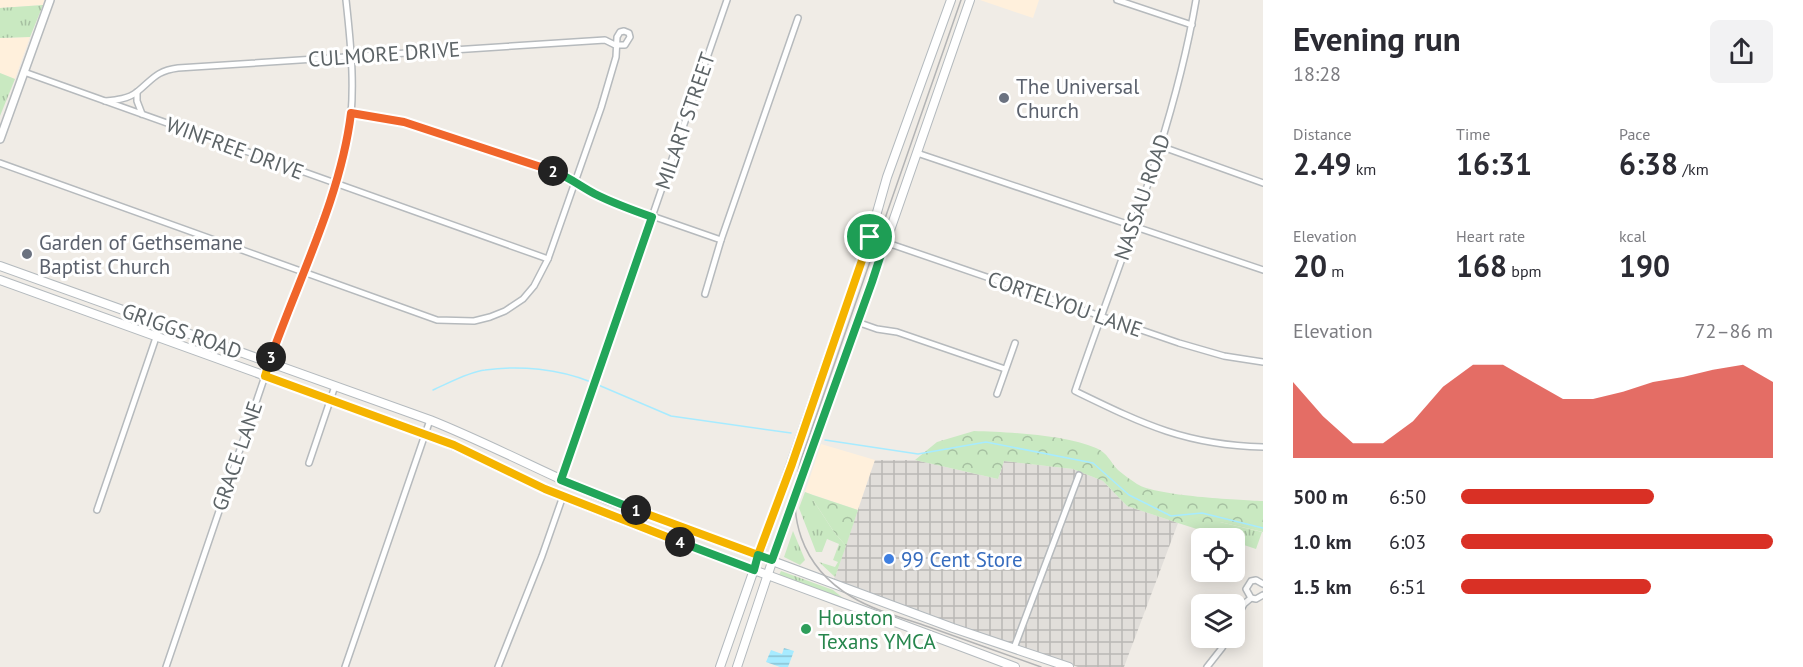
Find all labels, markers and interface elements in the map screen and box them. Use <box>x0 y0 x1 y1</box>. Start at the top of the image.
text: Evening run <box>1293 17 1461 60</box>
button: share <box>1710 20 1773 83</box>
street label: CULMORE DRIVE <box>307 35 461 73</box>
street label: MILART STREET <box>649 49 721 193</box>
text: 18:28 <box>1293 61 1341 87</box>
place label: The Universal Church <box>1016 73 1139 124</box>
marker: The Universal Church <box>997 91 1011 105</box>
street label: WINFREE DRIVE <box>162 111 308 185</box>
text: Distance <box>1293 124 1352 144</box>
text: Time <box>1456 124 1490 144</box>
text: Pace <box>1619 124 1650 144</box>
street label: NASSAU ROAD <box>1108 130 1176 264</box>
text: 2.49 <box>1293 144 1351 183</box>
text: 16:31 <box>1456 144 1532 183</box>
text: 6:38 <box>1619 144 1678 183</box>
pin: 2 <box>538 156 568 186</box>
text: km <box>1351 159 1376 179</box>
text: /km <box>1678 159 1709 179</box>
text: 2 <box>548 161 558 181</box>
pin <box>844 211 895 262</box>
icon: arrive <box>853 220 886 253</box>
text: Elevation <box>1293 226 1357 246</box>
text: Heart rate <box>1456 226 1525 246</box>
text: kcal <box>1619 226 1646 246</box>
place label: Garden of Gethsemane Baptist Church <box>39 229 243 280</box>
text: 20 <box>1293 246 1327 285</box>
text: 168 <box>1456 246 1507 285</box>
text: 190 <box>1619 246 1670 285</box>
marker: Garden of Gethsemane Baptist Church <box>20 247 34 261</box>
text: m <box>1327 261 1344 281</box>
text: bpm <box>1507 261 1542 281</box>
street label: CORTELYOU LANE <box>984 265 1146 343</box>
street label: GRIGGS ROAD <box>118 297 246 365</box>
text: Elevation <box>1293 318 1373 344</box>
text: 72–86 m <box>1695 318 1773 344</box>
pin: 3 <box>256 342 286 372</box>
text: 3 <box>266 347 276 367</box>
street label: GRACE LANE <box>206 398 268 514</box>
text: 500 m <box>1293 484 1348 510</box>
text: 6:50 <box>1389 484 1426 510</box>
pin: 1 <box>621 495 651 525</box>
text: 1 <box>631 500 641 520</box>
pin: 4 <box>665 527 695 557</box>
map controls <box>1191 528 1245 648</box>
button: locate <box>1191 528 1245 582</box>
text: 1.0 km <box>1293 529 1352 555</box>
text: 6:03 <box>1389 529 1426 555</box>
text: 4 <box>675 532 685 552</box>
place label: 99 Cent Store <box>901 546 1023 573</box>
marker: 99 Cent Store <box>882 552 896 566</box>
text: 1.5 km <box>1293 574 1352 600</box>
text: 6:51 <box>1389 574 1426 600</box>
button: layers <box>1191 594 1245 648</box>
place label: Houston Texans YMCA <box>818 604 936 655</box>
marker: Houston Texans YMCA <box>799 622 813 636</box>

